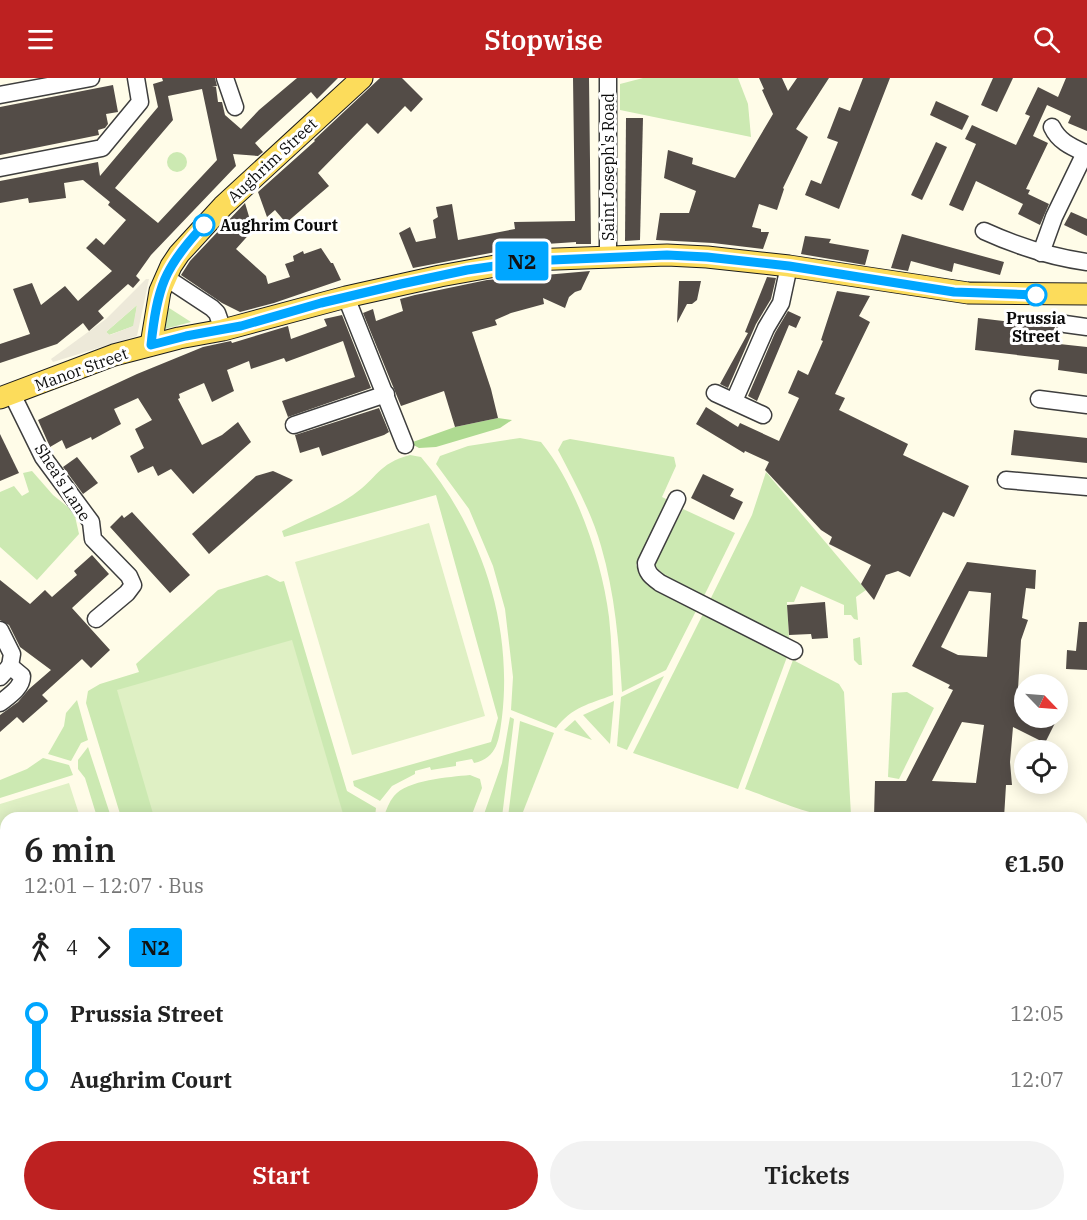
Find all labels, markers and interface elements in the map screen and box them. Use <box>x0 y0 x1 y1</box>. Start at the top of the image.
text: Stopwise <box>484 22 603 57</box>
icon: menu <box>24 23 57 56</box>
icon: search <box>1030 23 1063 56</box>
street label: Saint Joseph's Road <box>598 93 618 241</box>
street label: Aughrim Street <box>223 113 321 207</box>
marker: Aughrim Court <box>193 214 215 236</box>
place label: Aughrim Court <box>220 215 338 235</box>
line badge: N2 <box>495 242 549 280</box>
text: N2 <box>507 247 537 275</box>
marker: Prussia Street <box>1025 284 1047 306</box>
place label: Prussia Street <box>1006 308 1066 346</box>
street label: Manor Street <box>32 343 131 395</box>
street label: Shea's Lane <box>31 439 95 525</box>
north arrow <box>1014 674 1068 728</box>
map controls <box>1014 674 1068 794</box>
button: locate <box>1014 740 1068 794</box>
text: 6 min <box>24 828 116 871</box>
text: €1.50 <box>1005 849 1064 878</box>
text: 12:01 – 12:07 · Bus <box>24 872 204 899</box>
icon: walk <box>24 931 57 964</box>
icon: forward <box>87 931 120 964</box>
text: N2 <box>141 933 170 961</box>
text: 4 <box>66 934 78 961</box>
text: Prussia Street <box>70 999 223 1028</box>
text: 12:05 <box>1010 1000 1064 1027</box>
text: Aughrim Court <box>70 1065 232 1094</box>
text: 12:07 <box>1010 1066 1064 1093</box>
button: Start <box>24 1141 538 1210</box>
button: Tickets <box>550 1141 1064 1210</box>

